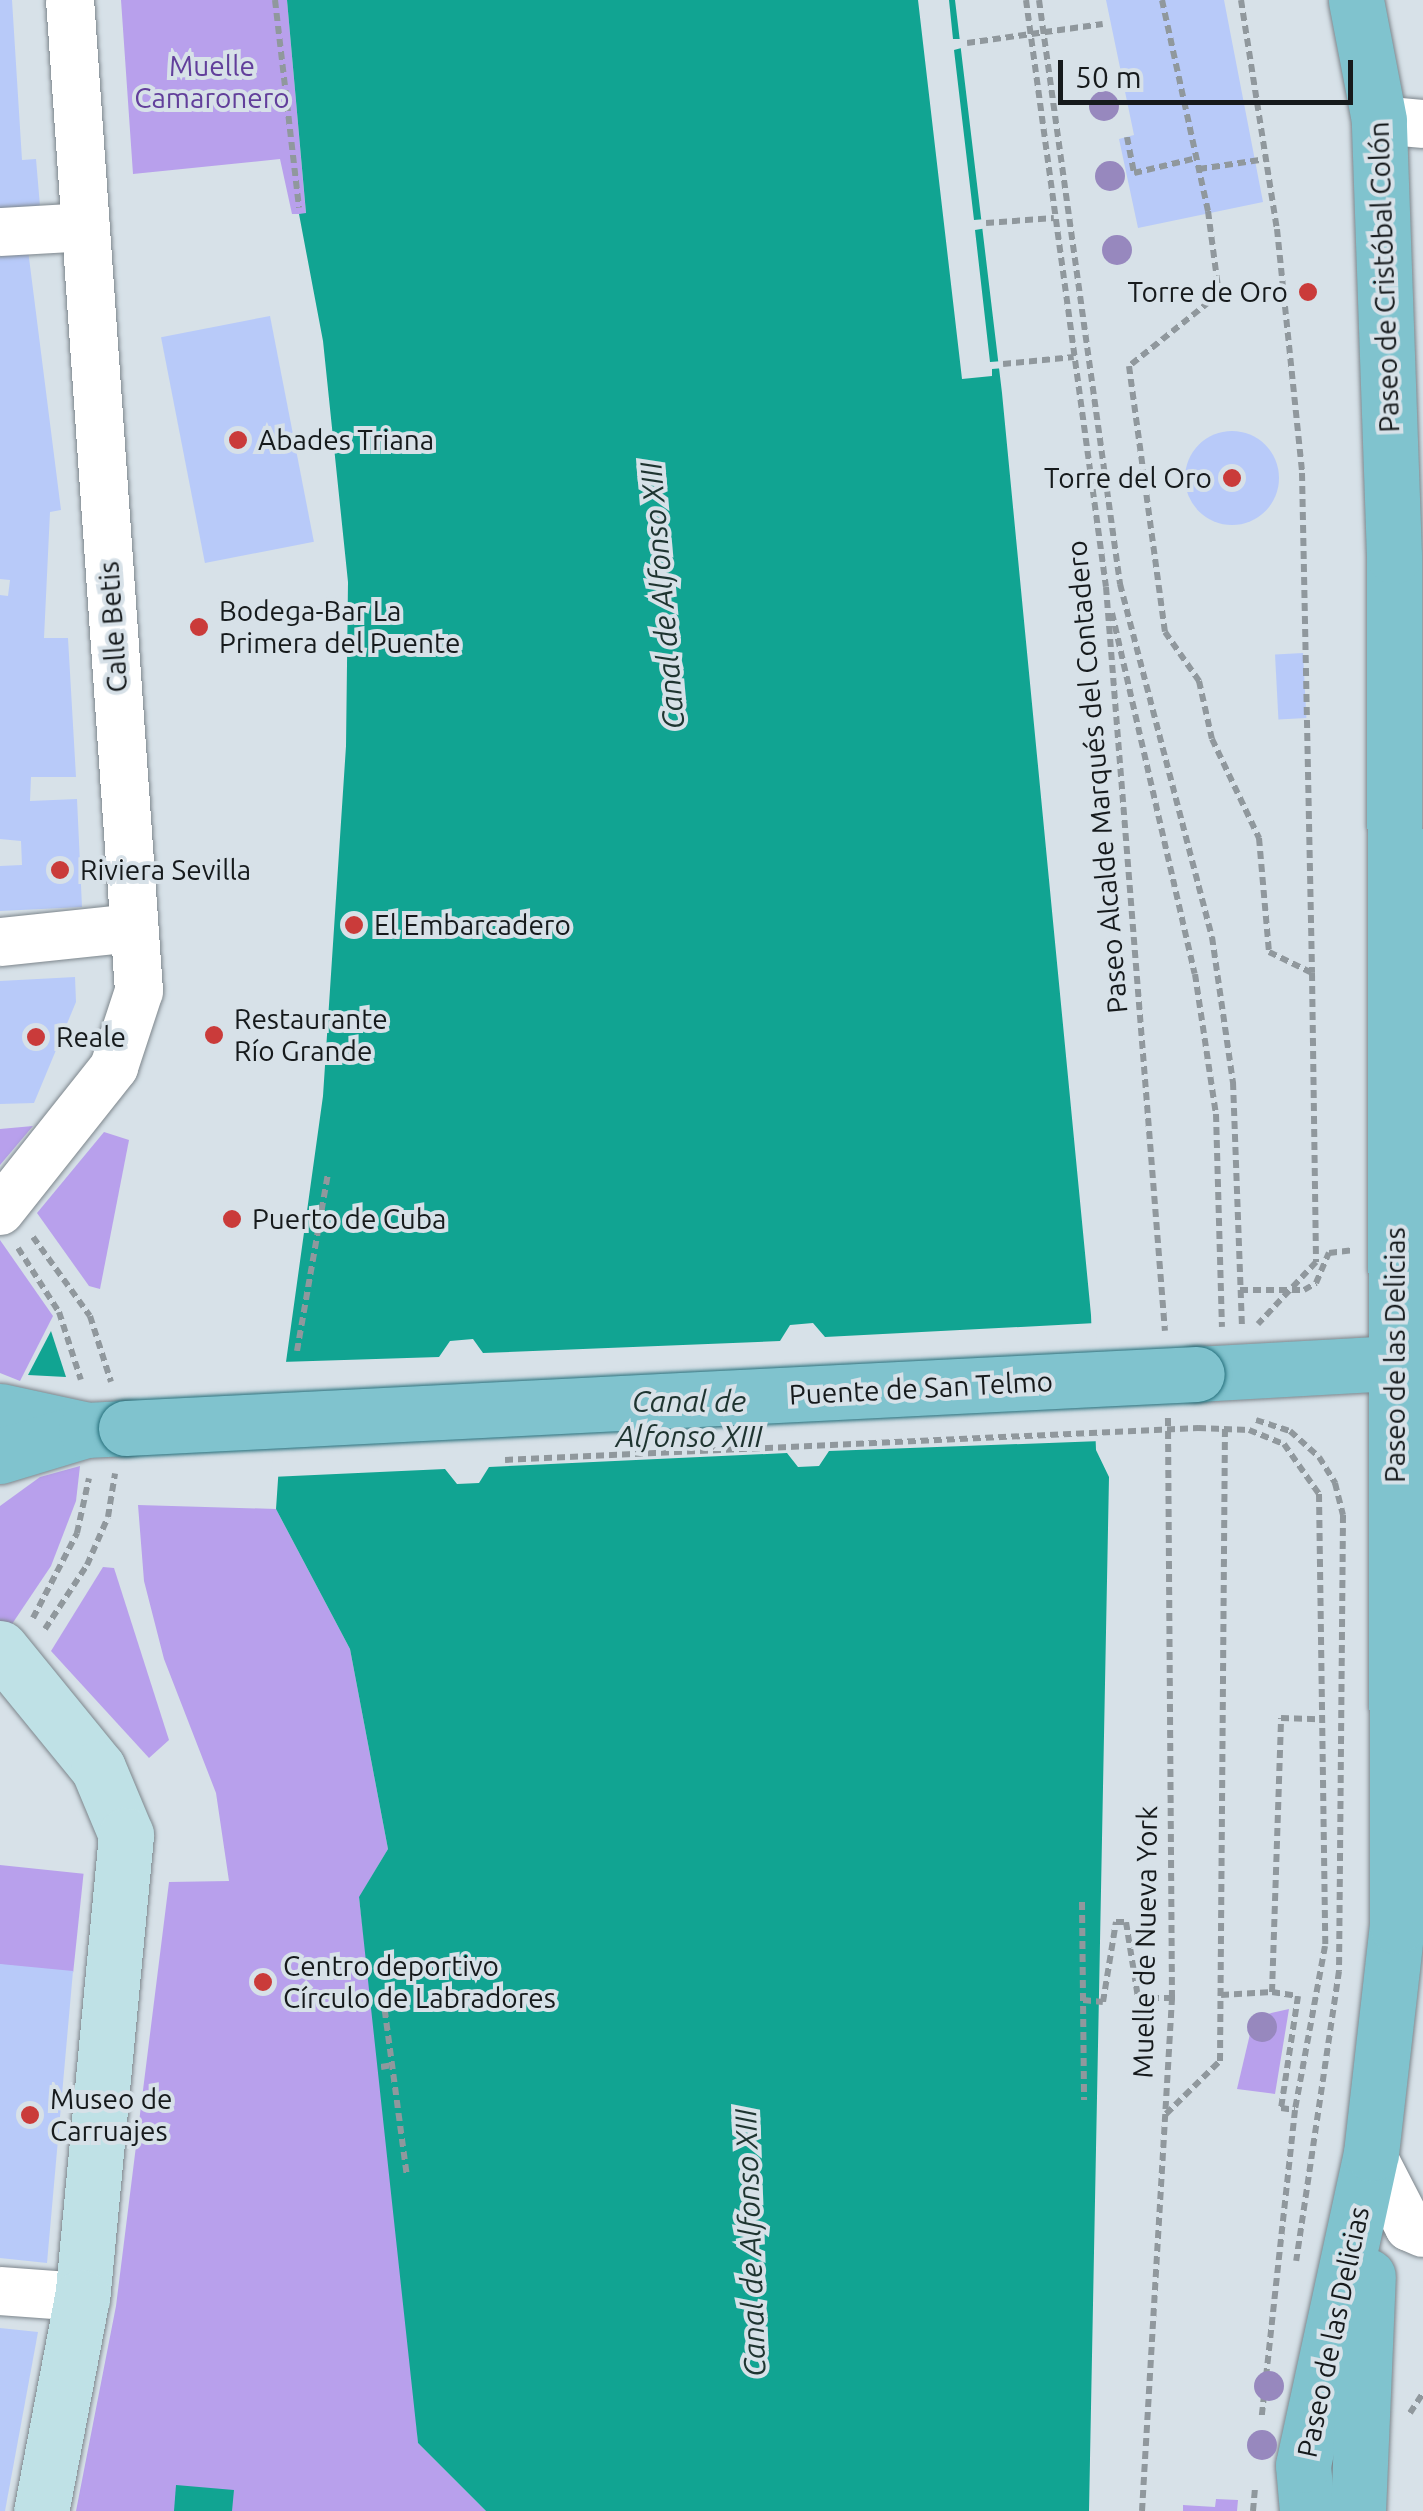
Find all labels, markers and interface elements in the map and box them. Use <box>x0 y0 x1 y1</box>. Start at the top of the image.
scale bar <box>1063 40 1358 102</box>
park label: Muelle Camaronero <box>134 49 290 115</box>
text: 50 m <box>1075 60 1142 94</box>
street label: Paseo de Cristóbal Colón <box>1362 121 1406 433</box>
place label: Torre de Oro <box>1127 275 1288 309</box>
marker: Torre de Oro <box>1297 281 1319 303</box>
place label: Abades Triana <box>258 423 434 457</box>
marker: Abades Triana <box>227 429 249 451</box>
water label: Canal de Alfonso XIII <box>632 461 692 731</box>
place label: Torre del Oro <box>1044 461 1212 495</box>
marker: Torre del Oro <box>1221 467 1243 489</box>
street label: Paseo Alcalde Marqués del Contadero <box>1060 539 1134 1015</box>
street label: Calle Betis <box>92 560 134 694</box>
place label: Bodega-Bar La Primera del Puente <box>219 594 460 660</box>
marker: Bodega-Bar La Primera del Puente <box>188 616 210 638</box>
place label: Riviera Sevilla <box>80 853 251 887</box>
marker: Riviera Sevilla <box>49 859 71 881</box>
place label: El Embarcadero <box>374 908 571 942</box>
marker: El Embarcadero <box>343 914 365 936</box>
place label: Restaurante Río Grande <box>234 1002 388 1068</box>
place label: Reale <box>56 1020 126 1054</box>
marker: Restaurante Río Grande <box>203 1024 225 1046</box>
marker: Reale <box>25 1026 47 1048</box>
place label: Puerto de Cuba <box>252 1202 446 1236</box>
marker: Puerto de Cuba <box>221 1208 243 1230</box>
street label: Paseo de las Delicias <box>1378 1227 1412 1483</box>
street label: Puente de San Telmo <box>788 1364 1054 1412</box>
water label: Canal de Alfonso XIII <box>616 1383 762 1454</box>
street label: Muelle de Nueva York <box>1126 1805 1164 2079</box>
place label: Centro deportivo Círculo de Labradores <box>283 1949 556 2015</box>
marker: Centro deportivo Círculo de Labradores <box>252 1971 274 1993</box>
place label: Museo de Carruajes <box>50 2082 173 2148</box>
marker: Museo de Carruajes <box>19 2104 41 2126</box>
water label: Canal de Alfonso XIII <box>727 2108 773 2378</box>
street label: Paseo de las Delicias <box>1290 2203 1376 2461</box>

